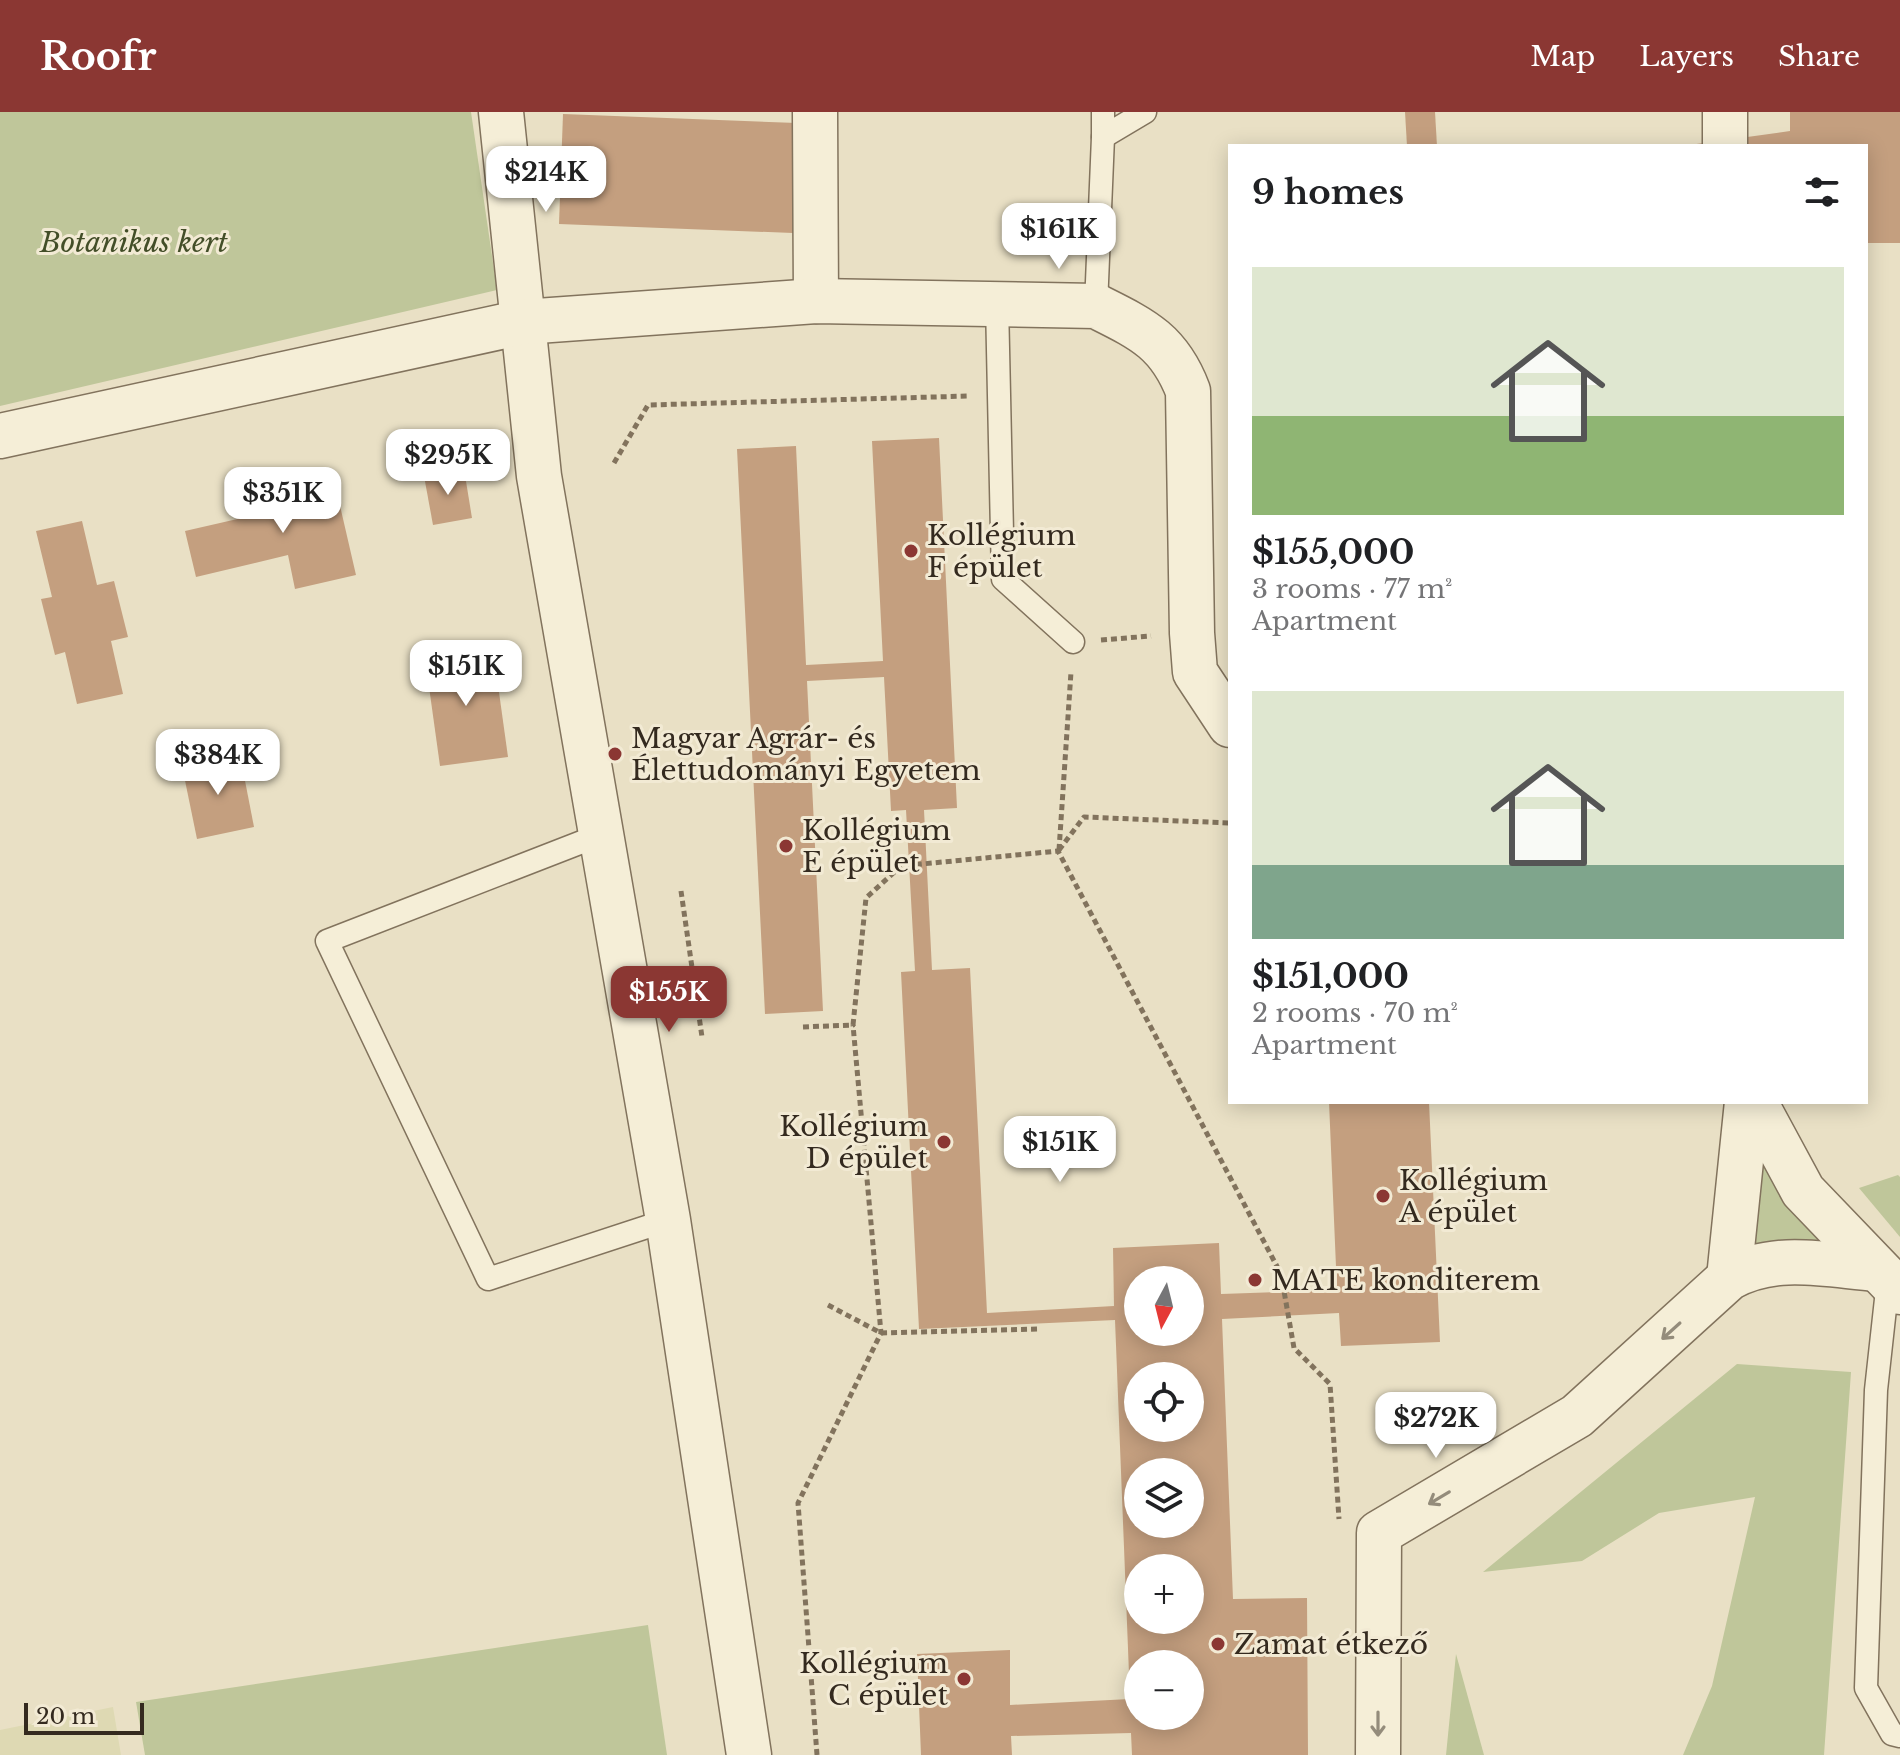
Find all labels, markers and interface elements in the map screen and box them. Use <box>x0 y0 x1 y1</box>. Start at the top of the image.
text: Roofr <box>40 33 157 80</box>
text: Map <box>1530 39 1595 74</box>
text: Layers <box>1639 39 1734 74</box>
text: Share <box>1778 39 1860 74</box>
pin: $214K <box>490 146 602 214</box>
text: $214K <box>504 156 588 188</box>
icon: filters <box>1800 170 1844 214</box>
text: 9 homes <box>1252 171 1404 213</box>
pin: $161K <box>1003 203 1115 271</box>
text: $161K <box>1020 213 1098 245</box>
park label: Botanikus kert <box>39 225 229 260</box>
icon: home <box>1476 319 1620 463</box>
pin: $295K <box>392 429 504 497</box>
text: $295K <box>404 439 492 471</box>
pin: $351K <box>227 467 339 535</box>
text: $351K <box>242 477 324 509</box>
place label: Kollégium F épület <box>927 518 1076 585</box>
text: $155,000 <box>1252 531 1414 573</box>
marker: Kollégium F épület <box>902 542 920 560</box>
text: 3 rooms · 77 m² <box>1252 573 1453 605</box>
text: Apartment <box>1252 605 1397 637</box>
pin: $151K <box>410 640 522 708</box>
text: $151K <box>428 650 504 682</box>
place label: Magyar Agrár- és Élettudományi Egyetem <box>631 721 981 788</box>
pin: $384K <box>162 729 274 797</box>
text: $384K <box>174 739 262 771</box>
icon: home <box>1476 743 1620 887</box>
marker: Magyar Agrár- és Élettudományi Egyetem <box>606 745 624 763</box>
place label: Kollégium E épület <box>802 813 951 880</box>
marker: Kollégium E épület <box>777 837 795 855</box>
text: $151,000 <box>1252 955 1409 997</box>
pin: $155K <box>613 966 725 1034</box>
text: $155K <box>629 976 709 1008</box>
text: 2 rooms · 70 m² <box>1252 997 1458 1029</box>
text: Apartment <box>1252 1029 1397 1061</box>
place label: Kollégium D épület <box>779 1109 928 1176</box>
pin: $151K <box>1004 1116 1116 1184</box>
text: $151K <box>1022 1126 1098 1158</box>
marker: Kollégium D épület <box>935 1133 953 1151</box>
place label: Kollégium A épület <box>1398 1163 1548 1230</box>
marker: Kollégium A épület <box>1374 1187 1392 1205</box>
place label: MATE konditerem <box>1271 1263 1540 1298</box>
north arrow <box>1124 1266 1204 1346</box>
map controls <box>1124 1266 1204 1730</box>
marker: MATE konditerem <box>1246 1271 1264 1289</box>
one-way arrow <box>1662 1321 1682 1339</box>
button: locate <box>1124 1362 1204 1442</box>
pin: $272K <box>1380 1392 1492 1460</box>
text: $272K <box>1393 1402 1479 1434</box>
button: layers <box>1124 1458 1204 1538</box>
one-way arrow <box>1428 1490 1451 1506</box>
button: + <box>1124 1554 1204 1634</box>
place label: Zamat étkező <box>1234 1627 1428 1662</box>
marker: Zamat étkező <box>1209 1635 1227 1653</box>
place label: Kollégium C épület <box>799 1646 948 1713</box>
button: − <box>1124 1650 1204 1730</box>
marker: Kollégium C épület <box>955 1670 973 1688</box>
scale bar <box>24 1699 144 1735</box>
text: 20 m <box>36 1703 95 1730</box>
one-way arrow <box>1370 1710 1386 1737</box>

